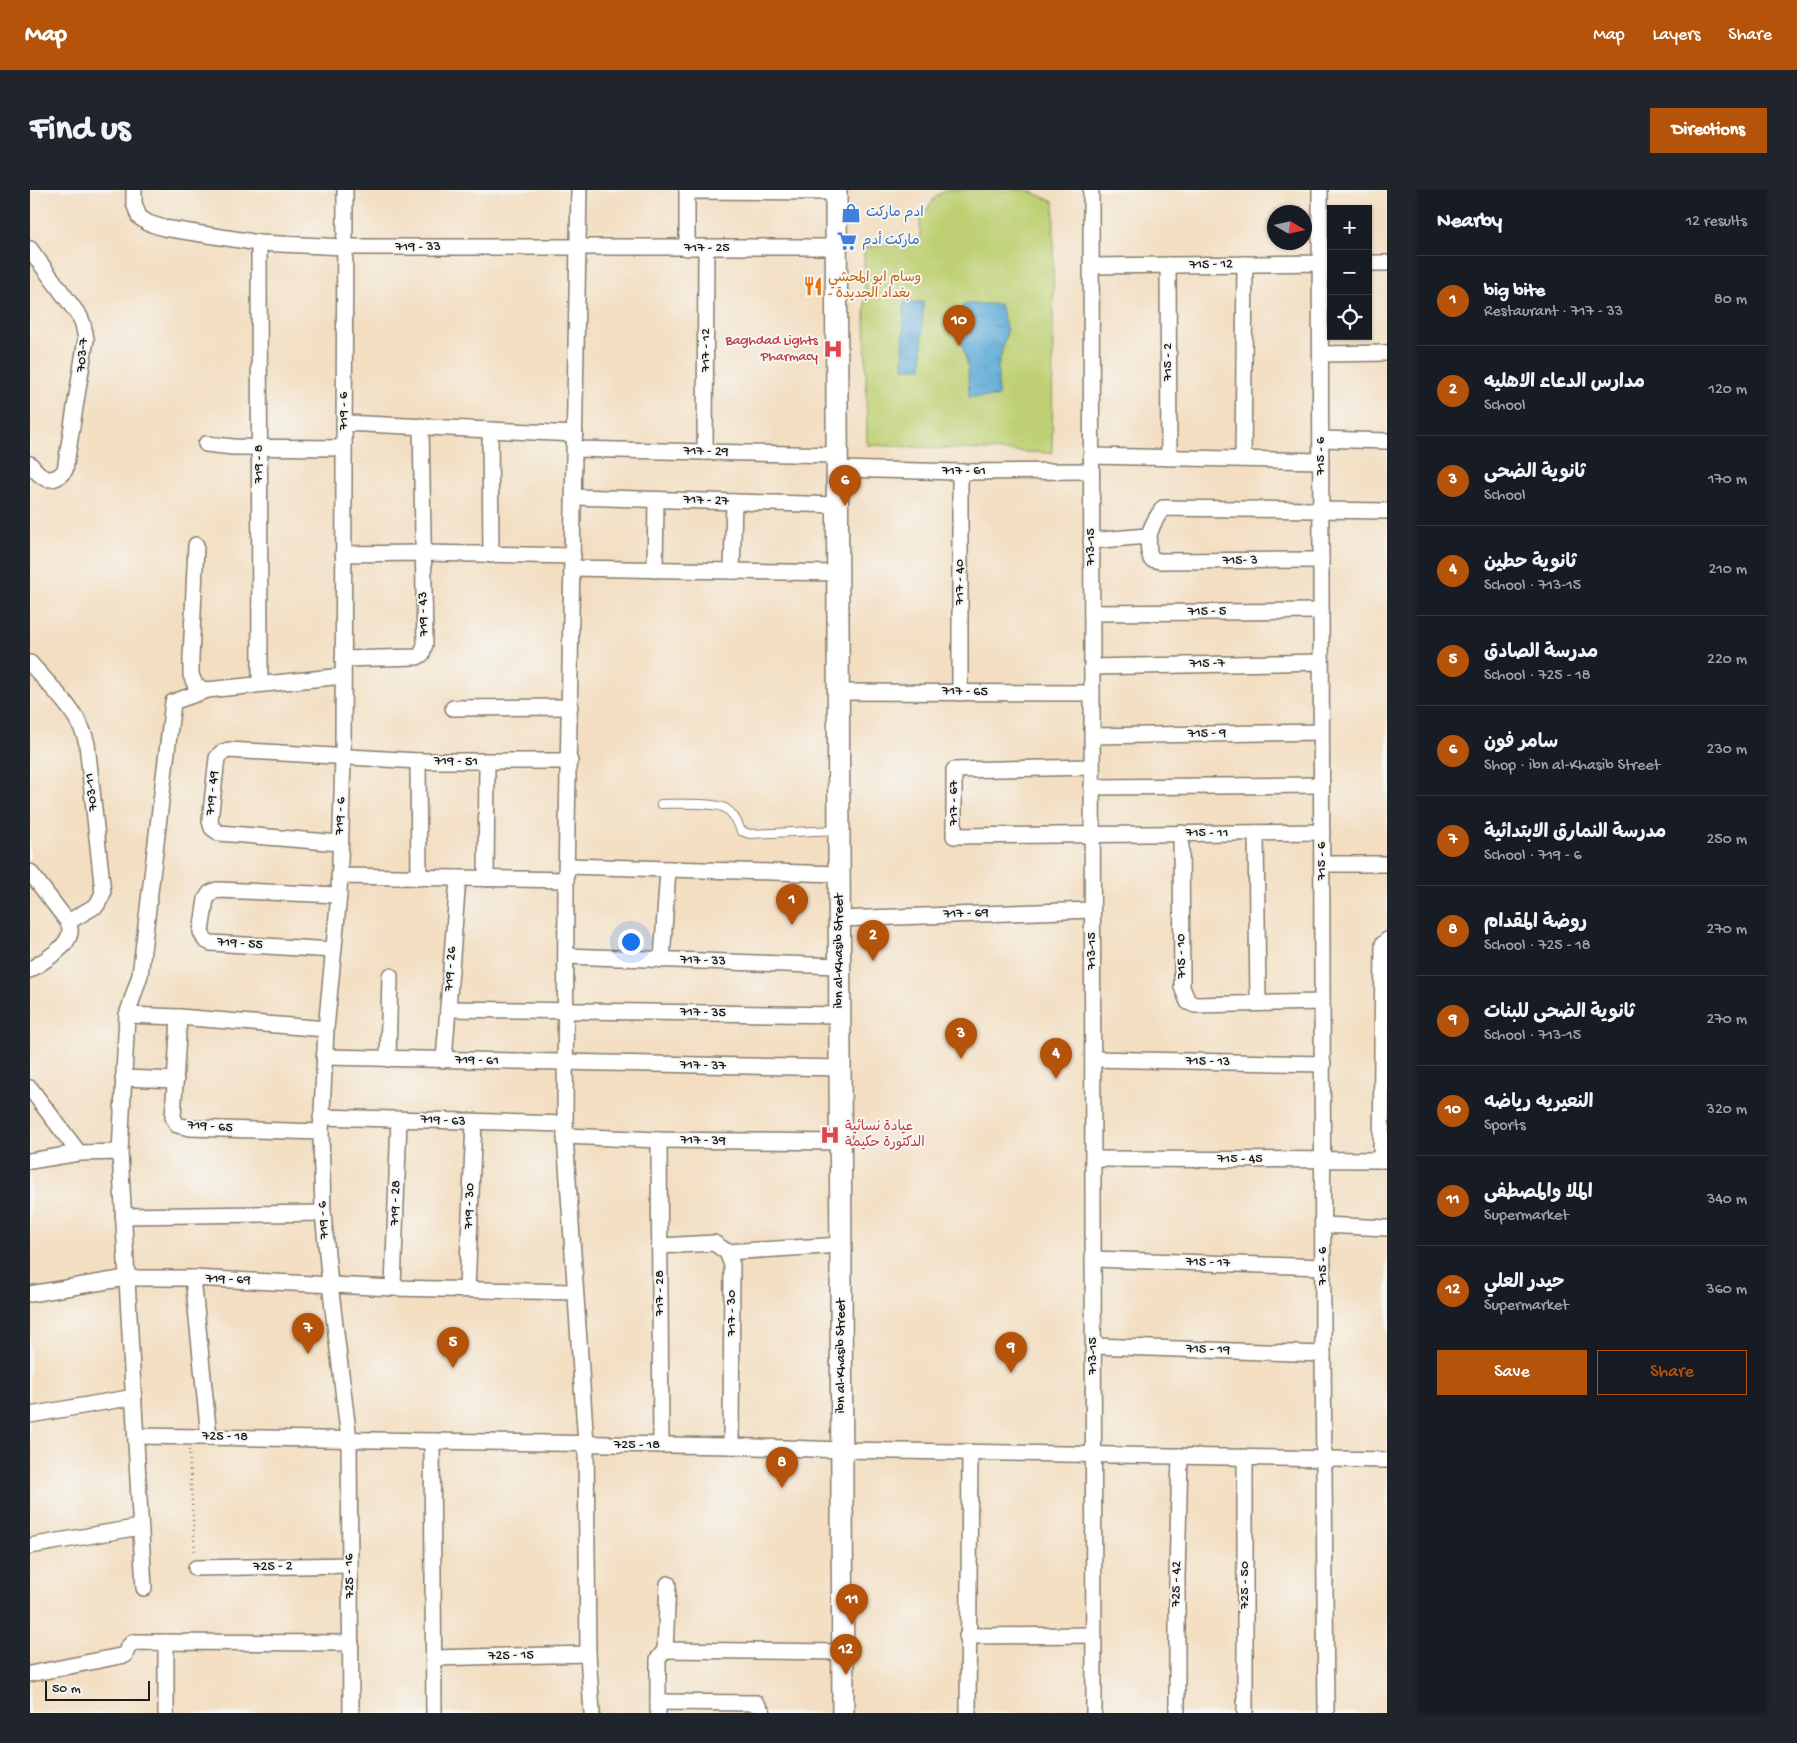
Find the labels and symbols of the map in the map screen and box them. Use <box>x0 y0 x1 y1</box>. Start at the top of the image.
shop icon: ادم ماركت <box>840 202 862 224</box>
place label: ادم ماركت <box>866 205 924 223</box>
north arrow <box>1267 205 1312 250</box>
supermarket icon: ماركت أدم <box>836 230 858 252</box>
place label: ماركت أدم <box>862 231 920 251</box>
street label: 719 - 33 <box>394 239 441 256</box>
street label: 717 - 25 <box>683 240 730 257</box>
street label: 715 - 12 <box>1188 256 1233 274</box>
place label: وسام ابو المحشي - بغداد الجديدة <box>828 270 921 303</box>
restaurant icon: وسام ابو المحشي - بغداد الجديدة <box>802 275 824 297</box>
pin: 10 <box>943 305 975 346</box>
street label: 717 - 12 <box>698 328 715 373</box>
place label: Baghdad Lights Pharmacy <box>725 333 819 366</box>
street label: 703-7 <box>73 337 93 374</box>
hospital icon: Baghdad Lights Pharmacy <box>822 338 844 360</box>
street label: 715 - 2 <box>1160 343 1177 382</box>
street label: 719 - 6 <box>336 391 353 431</box>
street label: 715 - 6 <box>1313 436 1330 476</box>
street label: 717 - 29 <box>682 443 729 461</box>
street label: 719 - 8 <box>251 444 268 484</box>
street label: 717 - 61 <box>941 463 986 480</box>
pin: 6 <box>829 465 861 506</box>
street label: 717 - 27 <box>682 492 730 510</box>
street label: 713-15 <box>1083 528 1100 567</box>
street label: 715- 3 <box>1221 552 1258 570</box>
street label: 717 - 40 <box>952 559 969 606</box>
street label: 719 - 43 <box>415 591 433 638</box>
street label: 715 - 5 <box>1187 603 1226 621</box>
street label: 715 -7 <box>1188 655 1226 673</box>
street label: 717 - 65 <box>941 683 988 701</box>
street label: 715 - 9 <box>1187 725 1226 743</box>
street label: 719 - 51 <box>433 753 478 771</box>
street label: 719 - 49 <box>203 770 223 817</box>
street label: 703-11 <box>82 772 103 813</box>
street label: 717 - 67 <box>946 779 963 827</box>
street label: 719 - 6 <box>332 796 350 836</box>
street label: 715 - 11 <box>1185 825 1228 842</box>
street label: 715 - 6 <box>1314 841 1331 881</box>
pin: 1 <box>776 884 808 925</box>
street label: ibn al-Khasib Street <box>831 892 848 1008</box>
street label: 717 - 69 <box>942 905 989 923</box>
pin: 2 <box>857 920 889 961</box>
your location <box>618 929 644 955</box>
street label: 713-15 <box>1084 932 1101 971</box>
street label: 715 - 10 <box>1173 933 1191 980</box>
street label: 719 - 55 <box>216 934 263 954</box>
street label: 719 - 26 <box>441 945 461 993</box>
street label: 717 - 33 <box>679 952 726 970</box>
street label: 717 - 35 <box>679 1004 726 1022</box>
pin: 3 <box>945 1018 977 1059</box>
pin: 4 <box>1040 1038 1072 1079</box>
street label: 719 - 61 <box>454 1052 499 1070</box>
street label: 715 - 13 <box>1185 1053 1230 1071</box>
street label: 717 - 37 <box>679 1057 727 1075</box>
street label: 719 - 63 <box>419 1111 466 1131</box>
street label: 719 - 65 <box>186 1117 233 1137</box>
place label: عيادة نسائية الدكتورة حكيمة <box>845 1119 925 1152</box>
hospital icon: عيادة نسائية الدكتورة حكيمة <box>819 1124 841 1146</box>
street label: 717 - 39 <box>679 1132 726 1150</box>
street label: 715 - 45 <box>1216 1151 1263 1168</box>
street label: 719 - 28 <box>387 1180 405 1227</box>
street label: 719 - 30 <box>461 1183 479 1230</box>
street label: 719 - 6 <box>314 1200 334 1241</box>
street label: 715 - 6 <box>1315 1246 1332 1286</box>
street label: 715 - 17 <box>1185 1254 1231 1272</box>
street label: 717 - 28 <box>652 1270 669 1317</box>
street label: 719 - 69 <box>204 1271 251 1289</box>
street label: 717 - 30 <box>724 1290 741 1337</box>
street label: ibn al-Khasib Street <box>833 1297 850 1413</box>
pin: 7 <box>292 1313 324 1354</box>
pin: 5 <box>437 1327 469 1368</box>
pin: 9 <box>995 1332 1027 1373</box>
street label: 713-15 <box>1085 1337 1102 1376</box>
street label: 715 - 19 <box>1185 1341 1230 1359</box>
street label: 725 - 18 <box>201 1428 248 1446</box>
street label: 725 - 18 <box>613 1437 660 1454</box>
pin: 8 <box>766 1447 798 1488</box>
street label: 725 - 16 <box>341 1552 359 1600</box>
street label: 725 - 2 <box>252 1558 293 1576</box>
street label: 725 - 42 <box>1168 1561 1186 1608</box>
street label: 725 - 50 <box>1237 1561 1254 1610</box>
pin: 11 <box>836 1584 868 1625</box>
pin: 12 <box>830 1634 862 1675</box>
street label: 725 - 15 <box>487 1647 534 1665</box>
scale bar <box>45 1678 150 1701</box>

